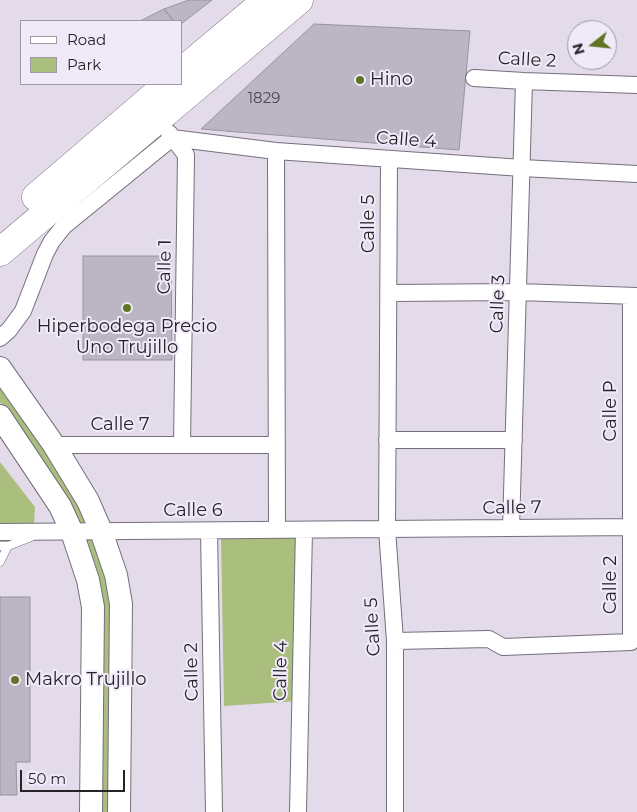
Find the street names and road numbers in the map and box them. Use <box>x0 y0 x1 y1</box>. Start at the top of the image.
street label: Calle 2 <box>497 48 557 72</box>
street label: Calle 4 <box>375 127 437 153</box>
street label: Calle 5 <box>358 195 380 253</box>
street label: Calle 1 <box>154 239 176 295</box>
street label: Calle 3 <box>486 274 510 334</box>
street label: Calle P <box>600 380 622 442</box>
street label: Calle 7 <box>90 414 150 436</box>
street label: Calle 7 <box>482 497 542 519</box>
street label: Calle 6 <box>163 500 223 522</box>
street label: Calle 2 <box>600 556 622 614</box>
street label: Calle 5 <box>361 597 385 657</box>
street label: Calle 4 <box>270 641 292 701</box>
street label: Calle 2 <box>181 642 203 702</box>

